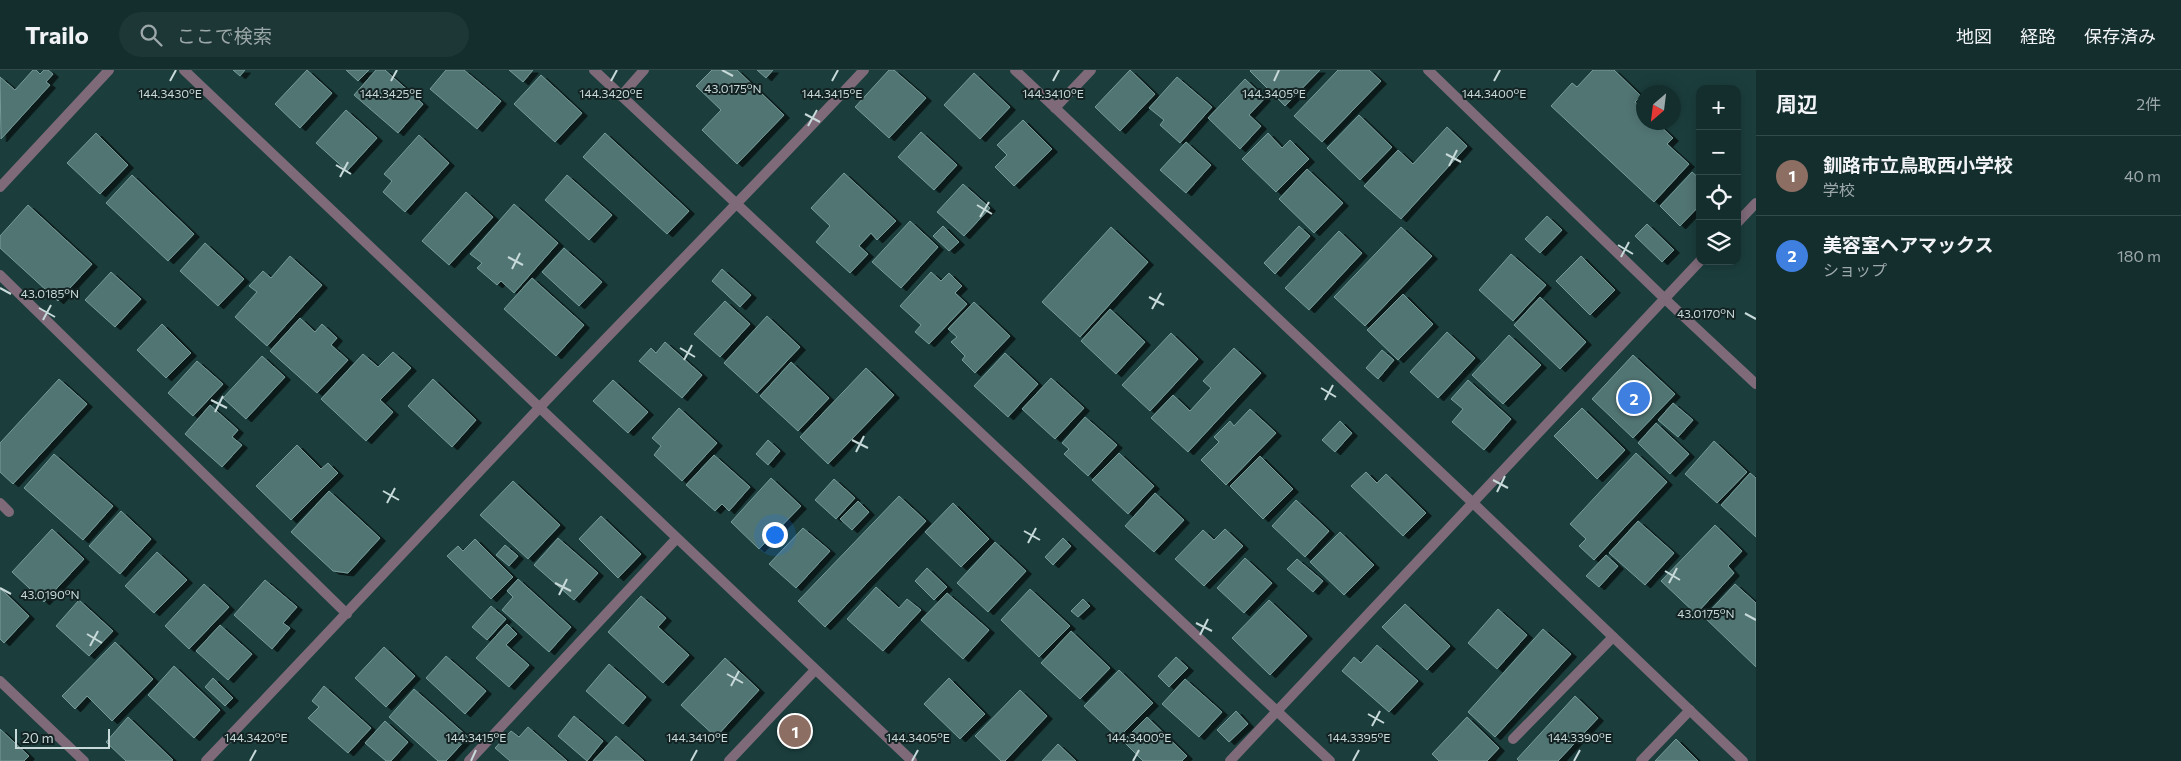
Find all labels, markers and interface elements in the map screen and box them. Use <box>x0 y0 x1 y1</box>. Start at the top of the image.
search box <box>119 12 469 57</box>
text: Trailo <box>25 20 89 49</box>
icon: search <box>137 21 165 49</box>
text: ここで検索 <box>177 24 272 47</box>
text: 地図 <box>1956 25 1992 47</box>
text: 経路 <box>2020 25 2056 47</box>
text: 保存済み <box>2084 25 2156 47</box>
text: 43.0175°N <box>704 81 762 95</box>
north arrow <box>1636 85 1681 130</box>
map controls <box>1696 85 1741 265</box>
button: + <box>1696 85 1741 130</box>
text: 144.3430°E <box>138 86 202 100</box>
text: 144.3425°E <box>360 86 422 100</box>
text: 144.3420°E <box>579 86 643 100</box>
text: 144.3415°E <box>802 86 862 100</box>
text: 144.3410°E <box>1022 86 1084 100</box>
text: 144.3405°E <box>1242 86 1306 100</box>
text: 144.3400°E <box>1462 86 1526 100</box>
text: 周辺 <box>1776 91 1818 116</box>
text: 2件 <box>2136 94 2161 113</box>
button: − <box>1696 130 1741 175</box>
text: 釧路市立鳥取西小学校 <box>1823 153 2013 176</box>
text: 1 <box>1788 166 1796 185</box>
text: 40 m <box>2124 166 2161 185</box>
button: locate <box>1696 175 1741 220</box>
text: 学校 <box>1823 180 1855 199</box>
button: layers <box>1696 220 1741 265</box>
text: 美容室ヘアマックス <box>1823 233 1993 256</box>
text: 2 <box>1787 246 1797 265</box>
text: 180 m <box>2117 246 2161 265</box>
text: ショップ <box>1823 260 1887 279</box>
text: 43.0185°N <box>21 286 79 300</box>
text: 43.0170°N <box>1677 306 1735 320</box>
pin: 2 <box>1618 379 1650 417</box>
your location <box>762 522 788 548</box>
text: 43.0190°N <box>20 587 80 601</box>
text: 43.0175°N <box>1677 606 1735 620</box>
pin: 1 <box>779 712 811 750</box>
scale bar <box>15 726 110 749</box>
text: 20 m <box>22 729 54 746</box>
text: 144.3420°E <box>224 730 288 744</box>
text: 144.3415°E <box>446 730 506 744</box>
text: 144.3410°E <box>666 730 728 744</box>
text: 144.3405°E <box>886 730 950 744</box>
text: 144.3400°E <box>1107 730 1171 744</box>
text: 144.3395°E <box>1328 730 1390 744</box>
text: 144.3390°E <box>1548 730 1612 744</box>

